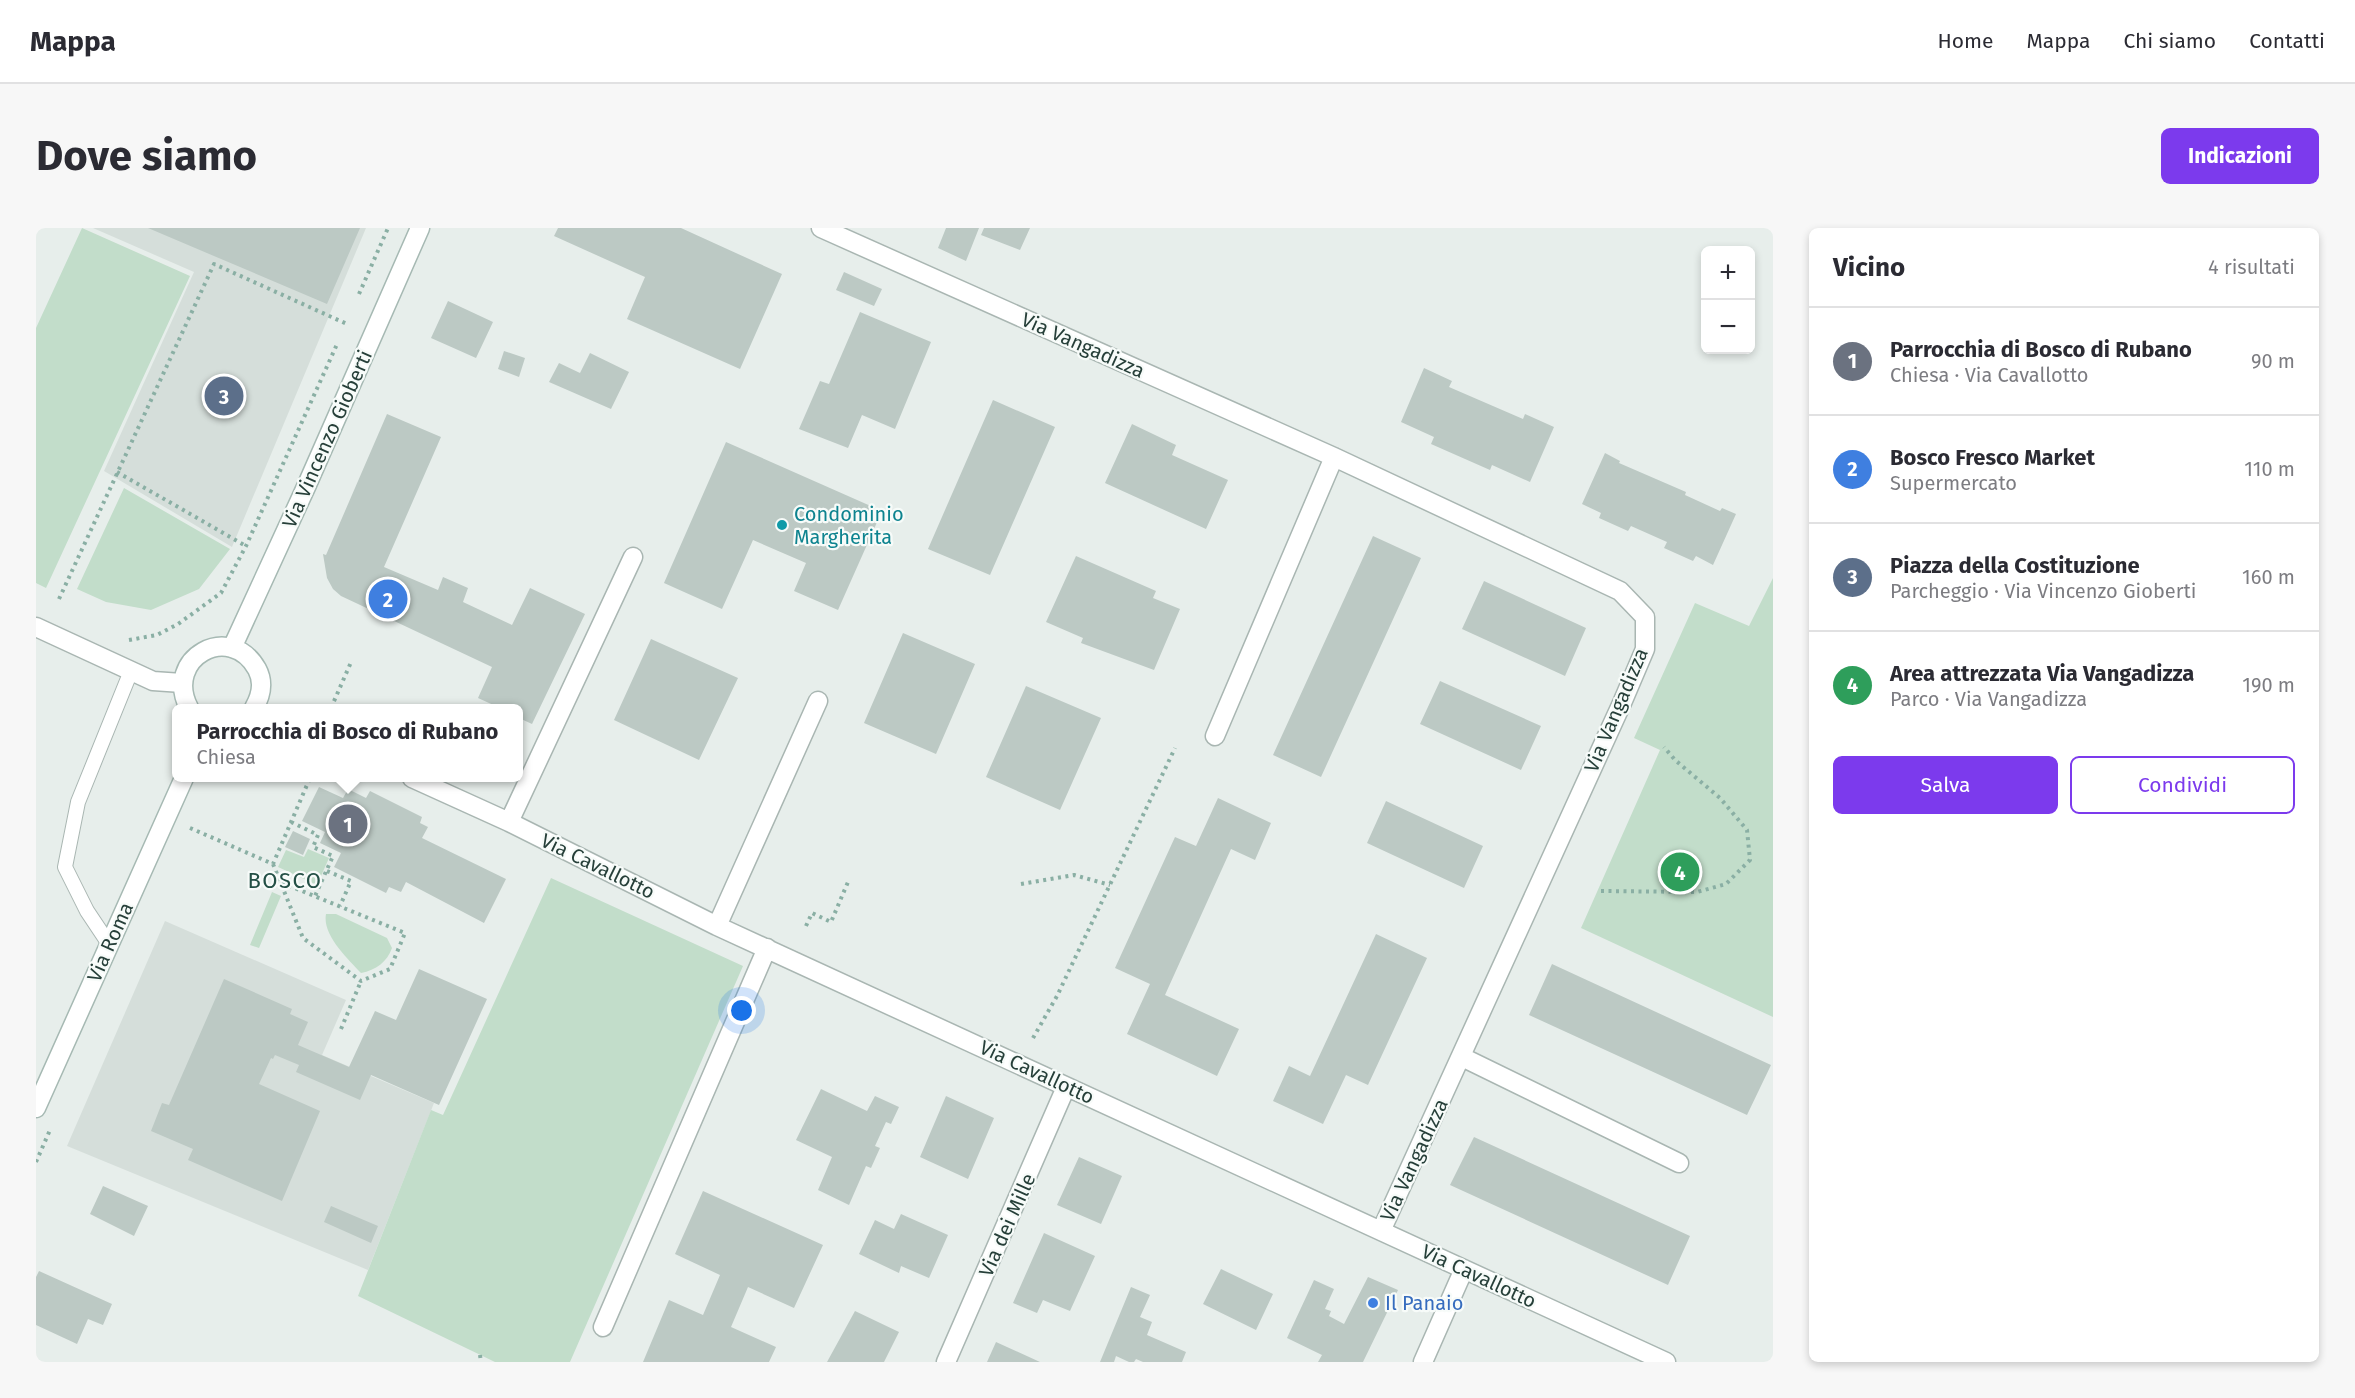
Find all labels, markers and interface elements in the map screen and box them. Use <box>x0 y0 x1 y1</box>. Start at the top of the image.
text: Mappa <box>30 25 116 58</box>
text: Home <box>1937 28 1993 54</box>
text: Mappa <box>2026 28 2090 54</box>
text: Chi siamo <box>2123 28 2216 54</box>
text: Contatti <box>2249 28 2325 54</box>
button: Indicazioni <box>2161 128 2319 184</box>
text: Dove siamo <box>36 131 257 181</box>
map controls <box>1701 246 1755 354</box>
button: + <box>1701 246 1755 300</box>
text: Vicino <box>1833 252 1905 283</box>
text: 4 risultati <box>2208 255 2295 279</box>
button: − <box>1701 300 1755 354</box>
street label: Via Vangadizza <box>1018 307 1148 383</box>
text: Parrocchia di Bosco di Rubano <box>1890 336 2192 363</box>
street label: Via Vincenzo Gioberti <box>277 346 377 532</box>
text: 1 <box>1848 349 1857 373</box>
text: 90 m <box>2251 349 2295 373</box>
text: Chiesa · Via Cavallotto <box>1890 363 2089 387</box>
pin: 3 <box>204 374 243 418</box>
text: Bosco Fresco Market <box>1890 444 2095 471</box>
text: 2 <box>1847 457 1858 481</box>
text: 110 m <box>2244 457 2295 481</box>
text: Supermercato <box>1890 471 2017 495</box>
place label: Condominio Margherita <box>794 502 904 549</box>
marker: Condominio Margherita <box>775 518 789 532</box>
text: Piazza della Costituzione <box>1890 552 2140 579</box>
text: 3 <box>1847 565 1858 589</box>
text: 160 m <box>2242 565 2295 589</box>
pin: 2 <box>368 576 408 622</box>
text: Parcheggio · Via Vincenzo Gioberti <box>1890 579 2196 603</box>
street label: Via Vangadizza <box>1579 644 1653 776</box>
text: Area attrezzata Via Vangadizza <box>1890 660 2194 687</box>
text: 4 <box>1847 673 1858 697</box>
text: 190 m <box>2242 673 2295 697</box>
text: Parco · Via Vangadizza <box>1890 687 2087 711</box>
popup <box>172 704 523 782</box>
text: Parrocchia di Bosco di Rubano <box>197 718 498 745</box>
text: Chiesa <box>197 745 256 769</box>
button: Salva <box>1833 756 2058 814</box>
button: Condividi <box>2070 756 2295 814</box>
pin: 1 <box>328 802 368 846</box>
street label: Via Cavallotto <box>537 828 659 904</box>
pin: 4 <box>1660 850 1700 894</box>
district label: BOSCO <box>247 867 323 894</box>
street label: Via Roma <box>82 899 138 985</box>
your location <box>727 996 756 1025</box>
street label: Via Cavallotto <box>976 1035 1098 1109</box>
street label: Via Vangadizza <box>1375 1095 1453 1225</box>
street label: Via dei Mille <box>974 1170 1040 1280</box>
street label: Via Cavallotto <box>1418 1239 1540 1313</box>
place label: Il Panaio <box>1385 1291 1463 1315</box>
marker: Il Panaio <box>1366 1296 1380 1310</box>

